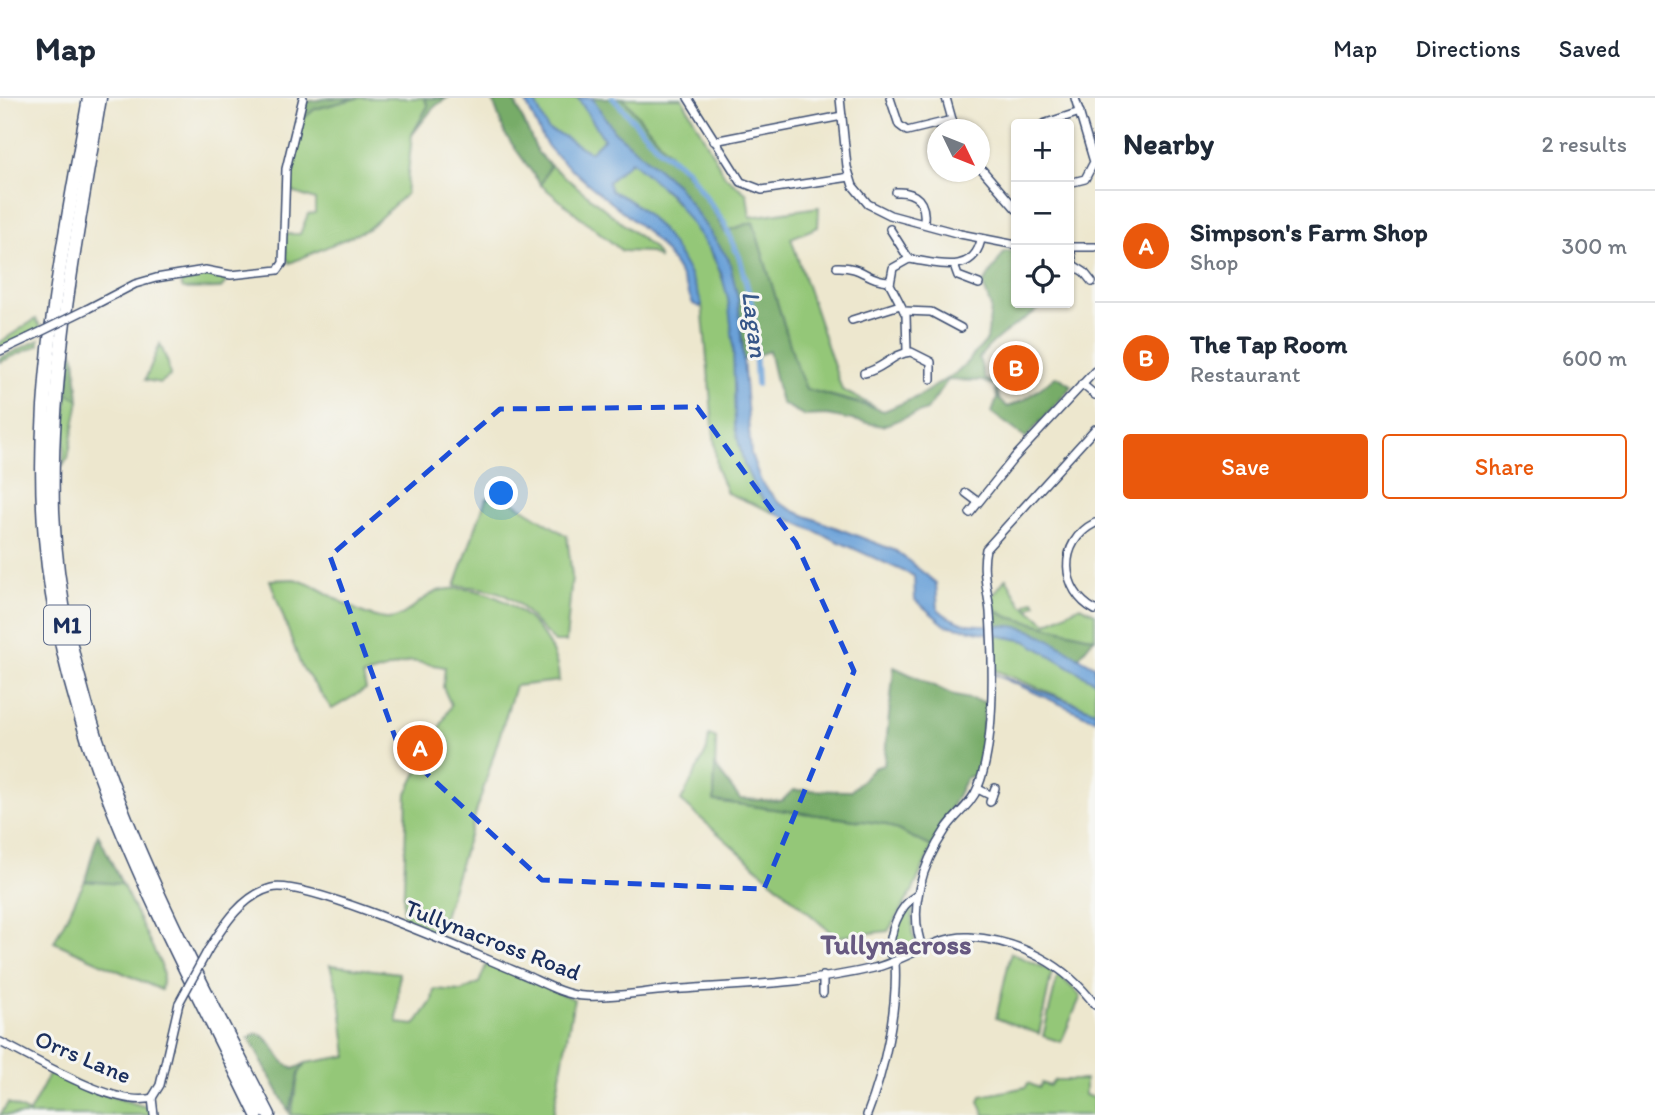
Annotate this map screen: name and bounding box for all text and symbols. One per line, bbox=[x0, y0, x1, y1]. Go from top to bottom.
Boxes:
text: Map bbox=[35, 29, 96, 68]
text: Map bbox=[1333, 34, 1377, 63]
text: Directions bbox=[1415, 34, 1521, 63]
text: Saved bbox=[1559, 34, 1620, 63]
north arrow bbox=[927, 119, 990, 182]
map controls bbox=[1011, 119, 1074, 308]
button: + bbox=[1011, 119, 1074, 182]
text: Nearby bbox=[1123, 125, 1214, 162]
text: 2 results bbox=[1541, 130, 1627, 158]
button: − bbox=[1011, 182, 1074, 245]
text: Simpson's Farm Shop bbox=[1190, 216, 1428, 248]
text: A bbox=[1139, 232, 1153, 260]
text: 300 m bbox=[1562, 232, 1627, 260]
button: locate bbox=[1011, 245, 1074, 308]
text: Shop bbox=[1190, 248, 1238, 276]
water label: Lagan bbox=[735, 289, 775, 359]
text: The Tap Room bbox=[1190, 328, 1347, 360]
pin: B bbox=[993, 342, 1039, 394]
text: B bbox=[1139, 344, 1153, 372]
text: 600 m bbox=[1562, 344, 1627, 372]
text: Restaurant bbox=[1190, 360, 1300, 388]
button: Save bbox=[1123, 434, 1368, 499]
button: Share bbox=[1382, 434, 1627, 499]
your location bbox=[484, 476, 518, 510]
road number: M1 bbox=[44, 606, 90, 645]
pin: A bbox=[397, 722, 443, 774]
street label: Tullynacross Road bbox=[401, 893, 585, 986]
district label: Tullynacross bbox=[820, 927, 971, 961]
street label: Orrs Lane bbox=[31, 1023, 136, 1090]

